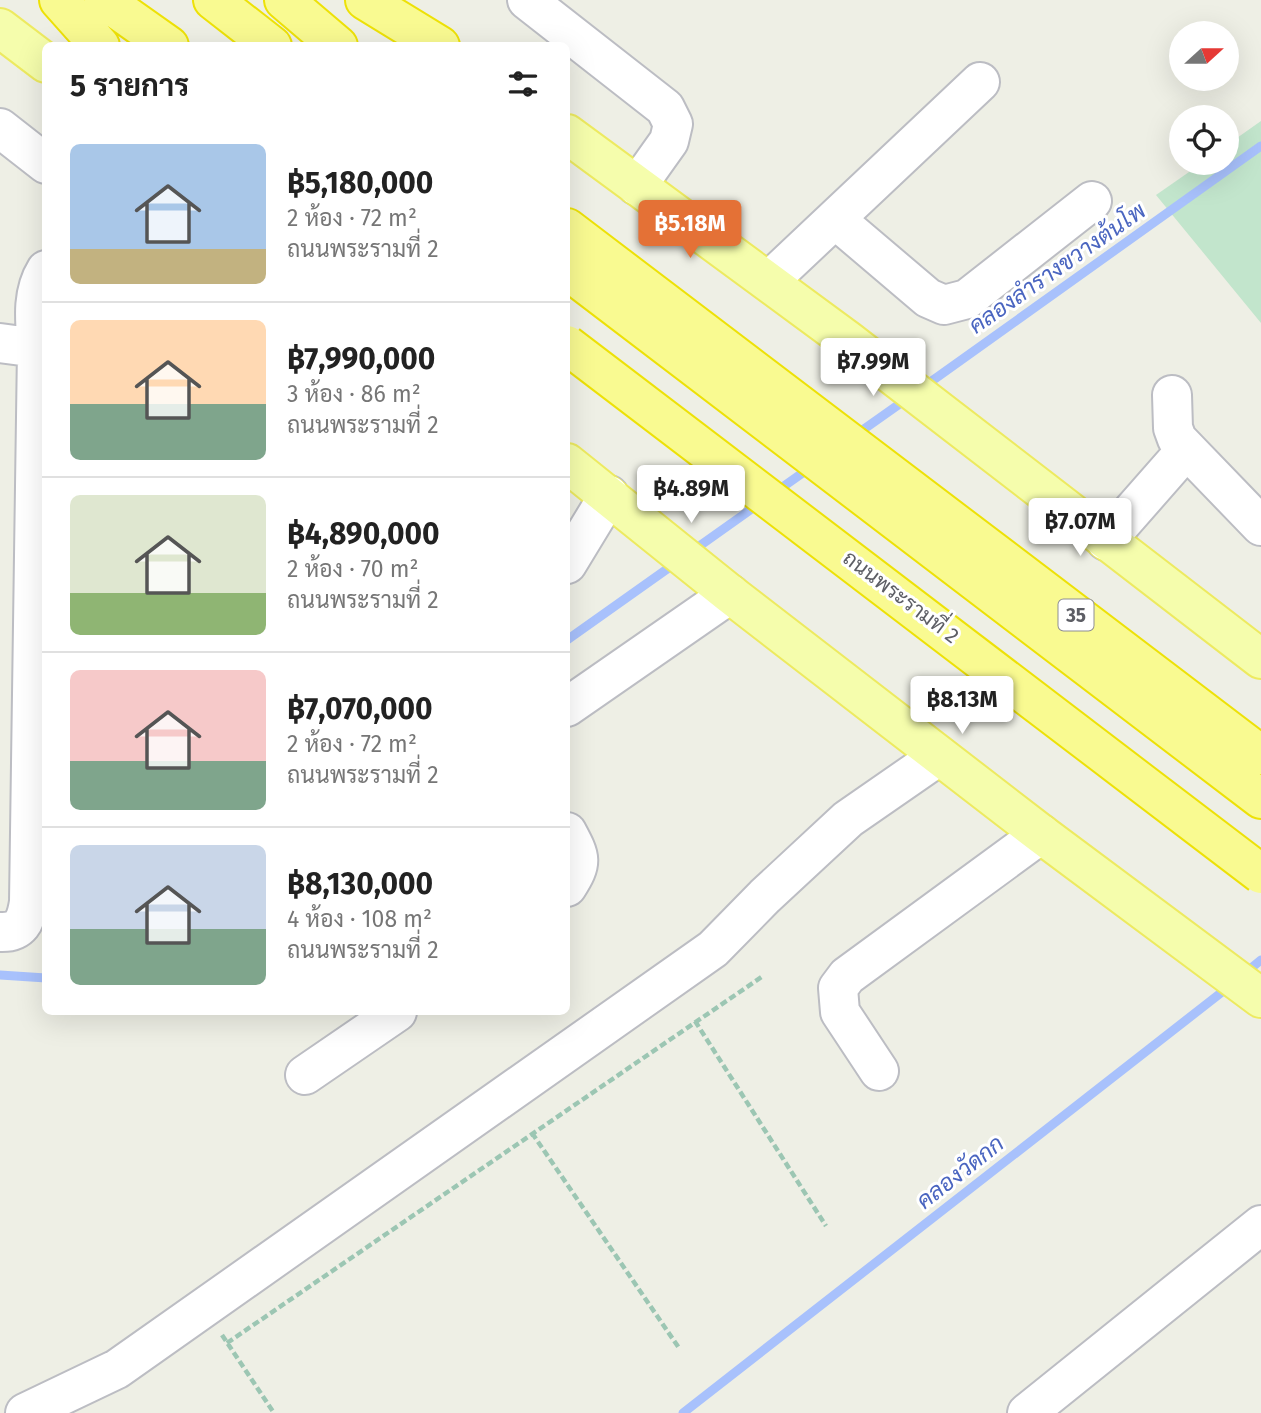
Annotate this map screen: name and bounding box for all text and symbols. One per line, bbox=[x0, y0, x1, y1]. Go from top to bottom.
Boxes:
north arrow bbox=[1169, 21, 1239, 91]
map controls bbox=[1169, 21, 1239, 175]
icon: filters bbox=[504, 65, 542, 103]
text: 5 รายการ bbox=[70, 68, 189, 104]
button: locate bbox=[1169, 105, 1239, 175]
text: ฿5,180,000 bbox=[287, 165, 433, 201]
icon: home bbox=[126, 172, 210, 256]
water label: คลองลำรางขวางต้นโพ bbox=[962, 195, 1151, 339]
pin: ฿5.18M bbox=[633, 201, 747, 260]
text: 2 ห้อง · 72 m² bbox=[287, 204, 417, 232]
text: ฿5.18M bbox=[654, 209, 726, 237]
text: ถนนพระรามที่ 2 bbox=[287, 235, 439, 263]
pin: ฿7.99M bbox=[816, 338, 930, 398]
text: ฿7,990,000 bbox=[287, 341, 435, 377]
text: ฿7.99M bbox=[837, 347, 909, 375]
icon: home bbox=[126, 348, 210, 432]
text: 3 ห้อง · 86 m² bbox=[287, 380, 421, 408]
text: ถนนพระรามที่ 2 bbox=[287, 411, 439, 439]
pin: ฿4.89M bbox=[634, 466, 748, 525]
text: ฿4.89M bbox=[653, 474, 729, 502]
pin: ฿7.07M bbox=[1023, 498, 1137, 558]
text: ฿7.07M bbox=[1045, 507, 1115, 535]
text: ฿4,890,000 bbox=[287, 516, 440, 552]
icon: home bbox=[126, 523, 210, 607]
street label: ถนนพระรามที่ 2 bbox=[838, 539, 968, 649]
text: 2 ห้อง · 70 m² bbox=[287, 555, 418, 583]
text: ถนนพระรามที่ 2 bbox=[287, 586, 439, 614]
road number: 35 bbox=[1058, 600, 1094, 630]
pin: ฿8.13M bbox=[905, 676, 1019, 736]
text: ฿8.13M bbox=[926, 685, 998, 713]
text: ฿7,070,000 bbox=[287, 691, 433, 727]
icon: home bbox=[126, 698, 210, 782]
text: 2 ห้อง · 72 m² bbox=[287, 730, 417, 758]
text: ถนนพระรามที่ 2 bbox=[287, 761, 439, 789]
text: ฿8,130,000 bbox=[287, 866, 433, 902]
icon: home bbox=[126, 873, 210, 957]
text: 4 ห้อง · 108 m² bbox=[287, 905, 432, 933]
text: ถนนพระรามที่ 2 bbox=[287, 936, 439, 964]
water label: คลองวัดกก bbox=[911, 1129, 1009, 1215]

